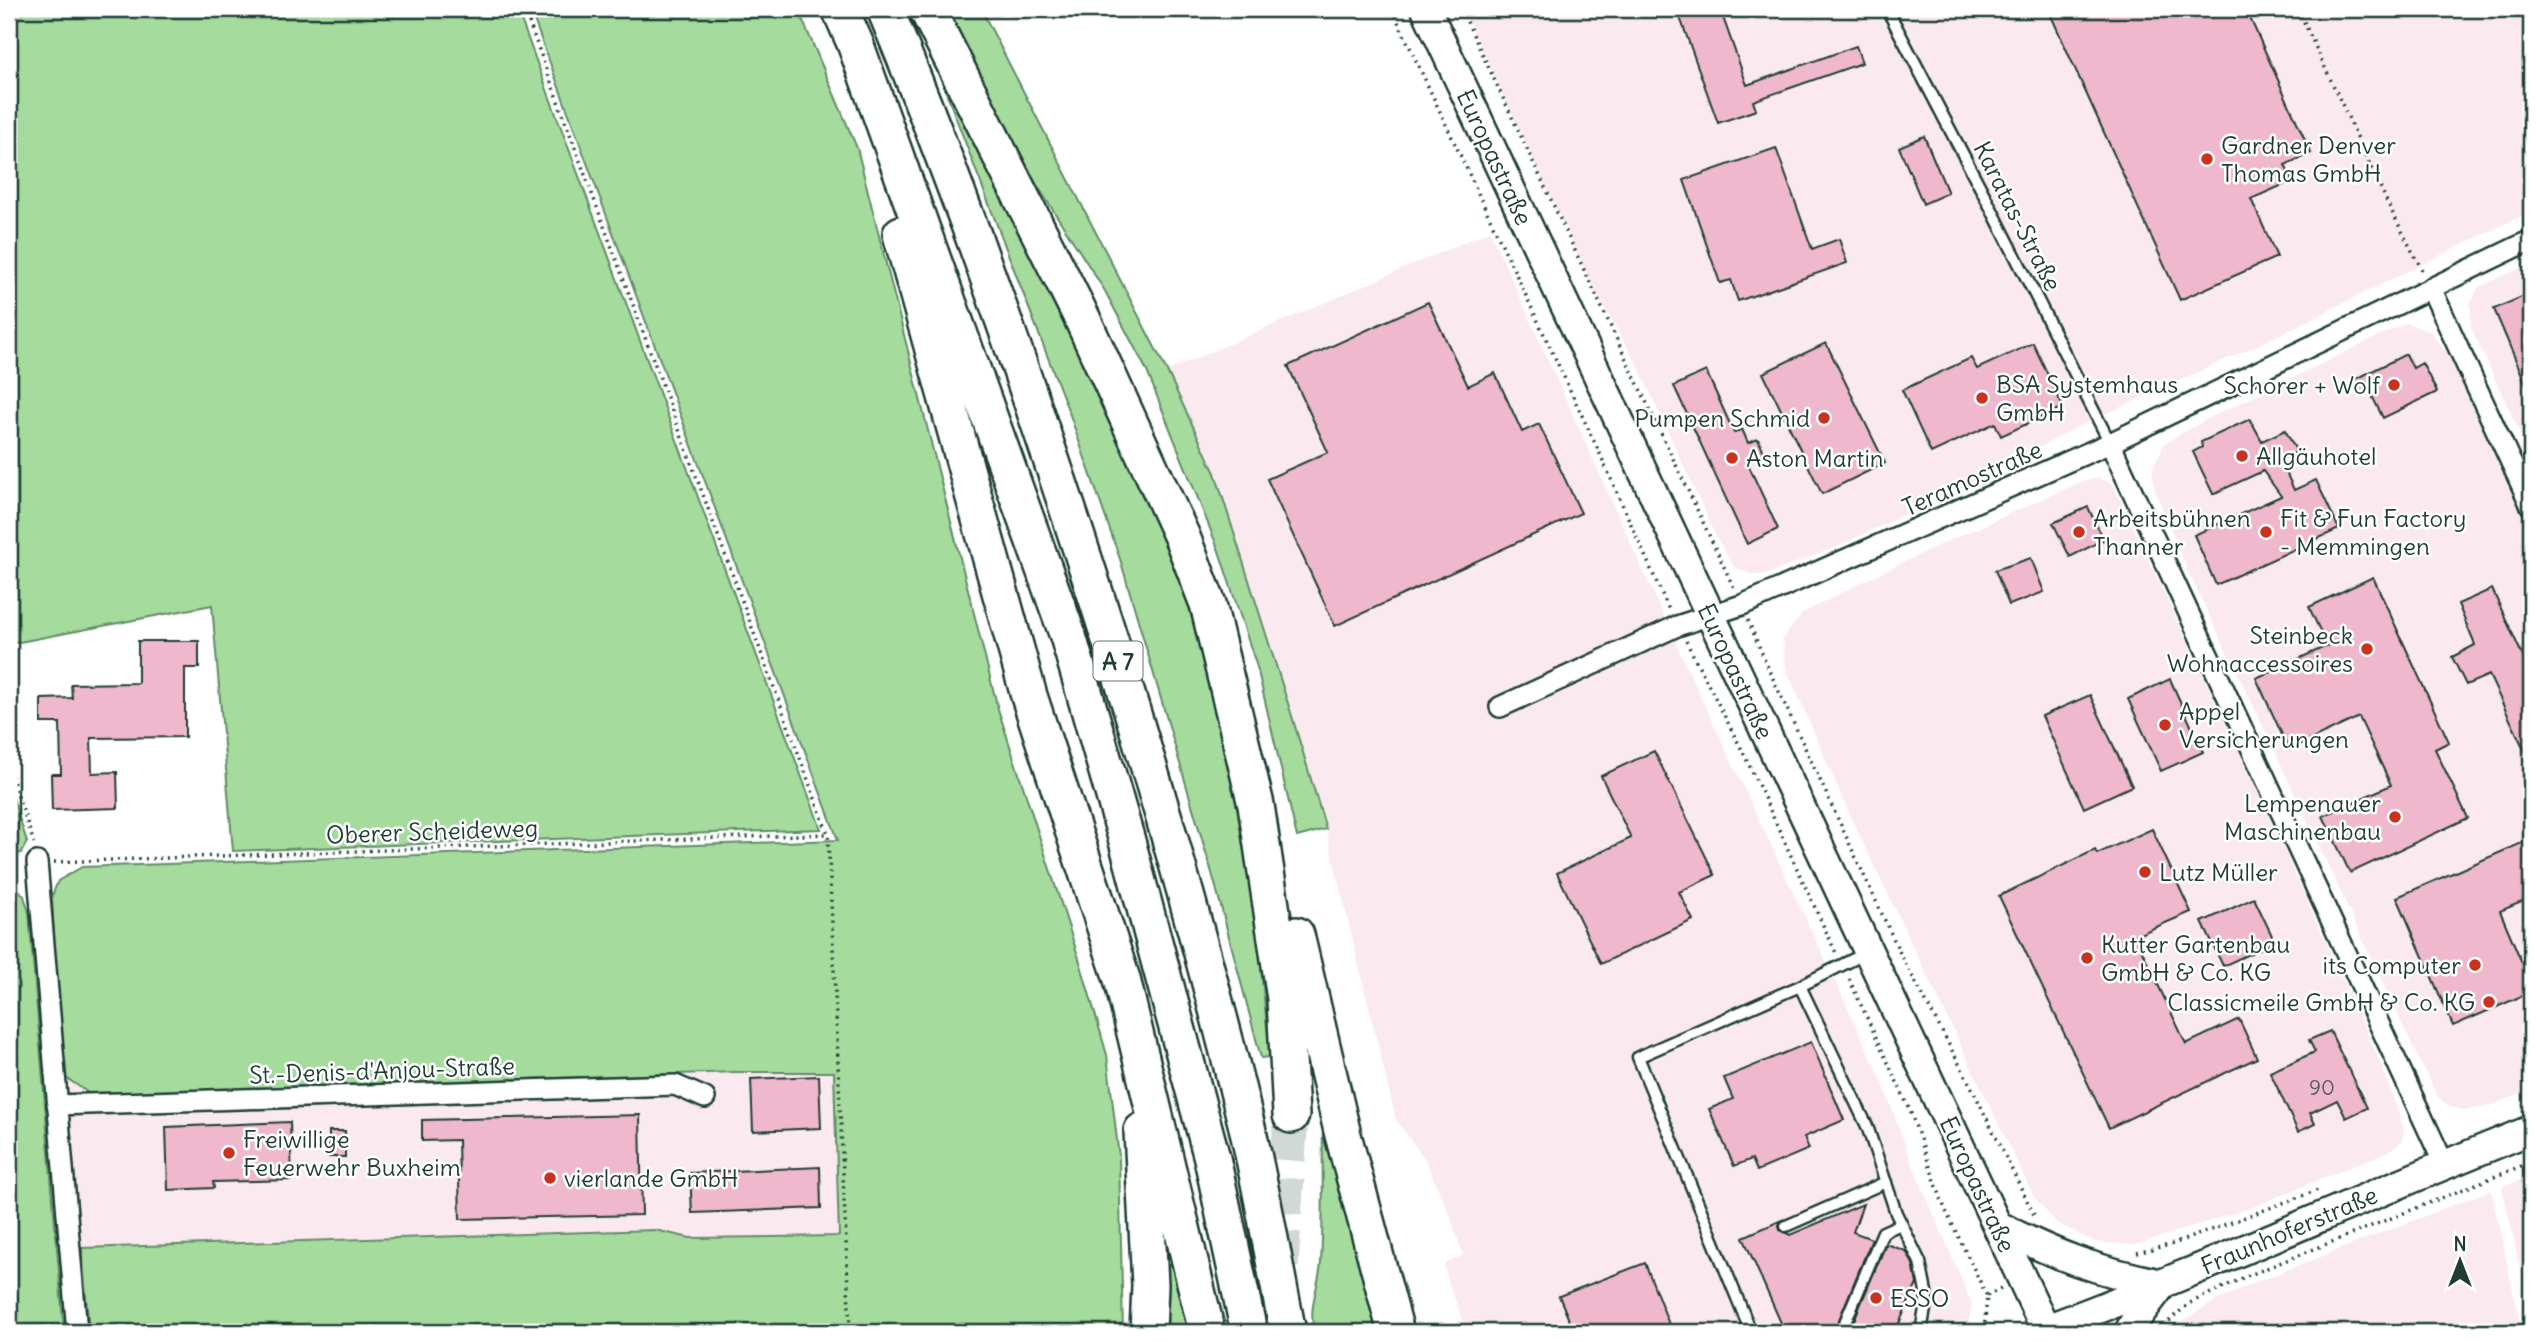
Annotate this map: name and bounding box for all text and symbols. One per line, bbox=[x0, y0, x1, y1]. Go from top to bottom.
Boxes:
street label: Europastraße bbox=[1450, 84, 1540, 230]
place label: Gardner Denver Thomas GmbH bbox=[2221, 130, 2396, 188]
street label: Karatas-Straße bbox=[1967, 136, 2069, 296]
marker: Gardner Denver Thomas GmbH bbox=[2199, 151, 2215, 167]
place label: BSA Systemhaus GmbH bbox=[1996, 369, 2178, 427]
place label: Schorer + Wolf bbox=[2223, 370, 2381, 400]
marker: Schorer + Wolf bbox=[2386, 377, 2402, 393]
marker: BSA Systemhaus GmbH bbox=[1974, 390, 1990, 406]
place label: Pumpen Schmid bbox=[1634, 403, 1810, 433]
marker: Pumpen Schmid bbox=[1816, 410, 1832, 426]
street label: Teramostraße bbox=[1897, 434, 2047, 522]
place label: Allgäuhotel bbox=[2256, 441, 2376, 471]
place label: Aston Martin bbox=[1746, 443, 1884, 473]
marker: Allgäuhotel bbox=[2234, 448, 2250, 464]
marker: Aston Martin bbox=[1724, 450, 1740, 466]
place label: Arbeitsbühnen Thanner bbox=[2093, 503, 2251, 561]
place label: Fit & Fun Factory - Memmingen bbox=[2280, 503, 2466, 561]
marker: Arbeitsbühnen Thanner bbox=[2071, 524, 2087, 540]
marker: Fit & Fun Factory - Memmingen bbox=[2258, 524, 2274, 540]
street label: Europastraße bbox=[1691, 598, 1781, 744]
place label: Steinbeck Wohnaccessoires bbox=[2167, 620, 2353, 678]
marker: Steinbeck Wohnaccessoires bbox=[2359, 641, 2375, 657]
road number: A 7 bbox=[1094, 642, 1142, 680]
place label: Appel Versicherungen bbox=[2179, 696, 2349, 754]
marker: Appel Versicherungen bbox=[2157, 717, 2173, 733]
place label: Lempenauer Maschinenbau bbox=[2224, 788, 2381, 846]
marker: Lempenauer Maschinenbau bbox=[2387, 809, 2403, 825]
street label: Oberer Scheideweg bbox=[325, 812, 539, 850]
place label: Lutz Müller bbox=[2159, 857, 2278, 887]
marker: Lutz Müller bbox=[2137, 864, 2153, 880]
place label: Kutter Gartenbau GmbH & Co. KG bbox=[2101, 929, 2290, 987]
marker: Kutter Gartenbau GmbH & Co. KG bbox=[2079, 950, 2095, 966]
place label: its Computer bbox=[2323, 950, 2461, 980]
marker: its Computer bbox=[2467, 957, 2483, 973]
place label: Classicmeile GmbH & Co. KG bbox=[2167, 987, 2475, 1017]
marker: Classicmeile GmbH & Co. KG bbox=[2481, 994, 2497, 1010]
street label: St.-Denis-d'Anjou-Straße bbox=[249, 1050, 515, 1090]
house number: 90 bbox=[2309, 1074, 2335, 1101]
street label: Europastraße bbox=[1933, 1111, 2023, 1257]
place label: Freiwillige Feuerwehr Buxheim bbox=[243, 1124, 461, 1182]
marker: Freiwillige Feuerwehr Buxheim bbox=[221, 1145, 237, 1161]
place label: vierlande GmbH bbox=[564, 1163, 738, 1193]
marker: vierlande GmbH bbox=[542, 1170, 558, 1186]
street label: Fraunhoferstraße bbox=[2196, 1179, 2382, 1281]
north arrow bbox=[2424, 1226, 2494, 1296]
text: N bbox=[2453, 1232, 2467, 1256]
place label: ESSO bbox=[1890, 1283, 1949, 1313]
marker: ESSO bbox=[1868, 1290, 1884, 1306]

